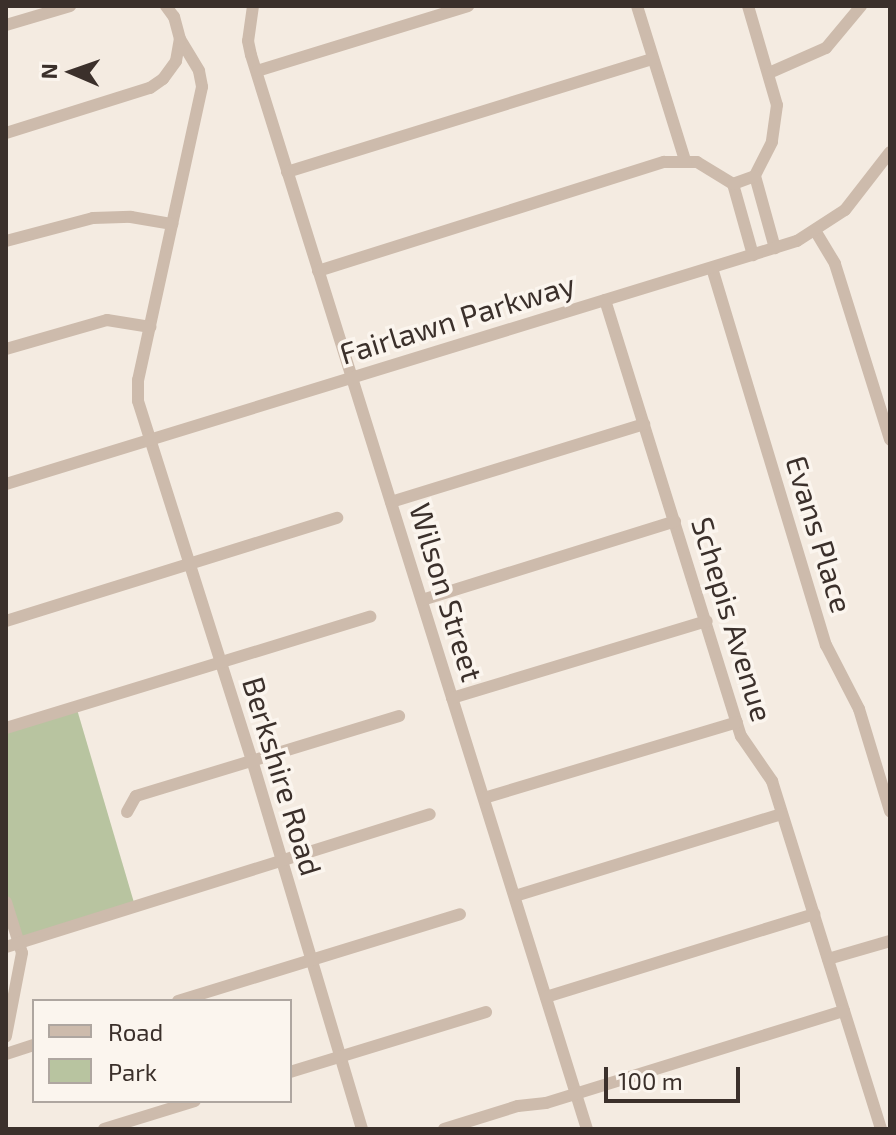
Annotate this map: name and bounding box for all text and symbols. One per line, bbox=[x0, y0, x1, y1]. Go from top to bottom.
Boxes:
north arrow bbox=[32, 32, 112, 112]
text: N bbox=[35, 63, 61, 80]
street label: Fairlawn Parkway bbox=[335, 265, 579, 371]
street label: Evans Place bbox=[779, 451, 861, 617]
street label: Wilson Street bbox=[403, 498, 491, 686]
street label: Schepis Avenue bbox=[685, 512, 781, 726]
street label: Berkshire Road bbox=[236, 672, 330, 880]
legend bbox=[32, 999, 292, 1103]
text: Road bbox=[108, 1017, 163, 1046]
scale bar bbox=[608, 1051, 744, 1101]
text: Park bbox=[108, 1057, 157, 1086]
text: 100 m bbox=[618, 1066, 683, 1095]

